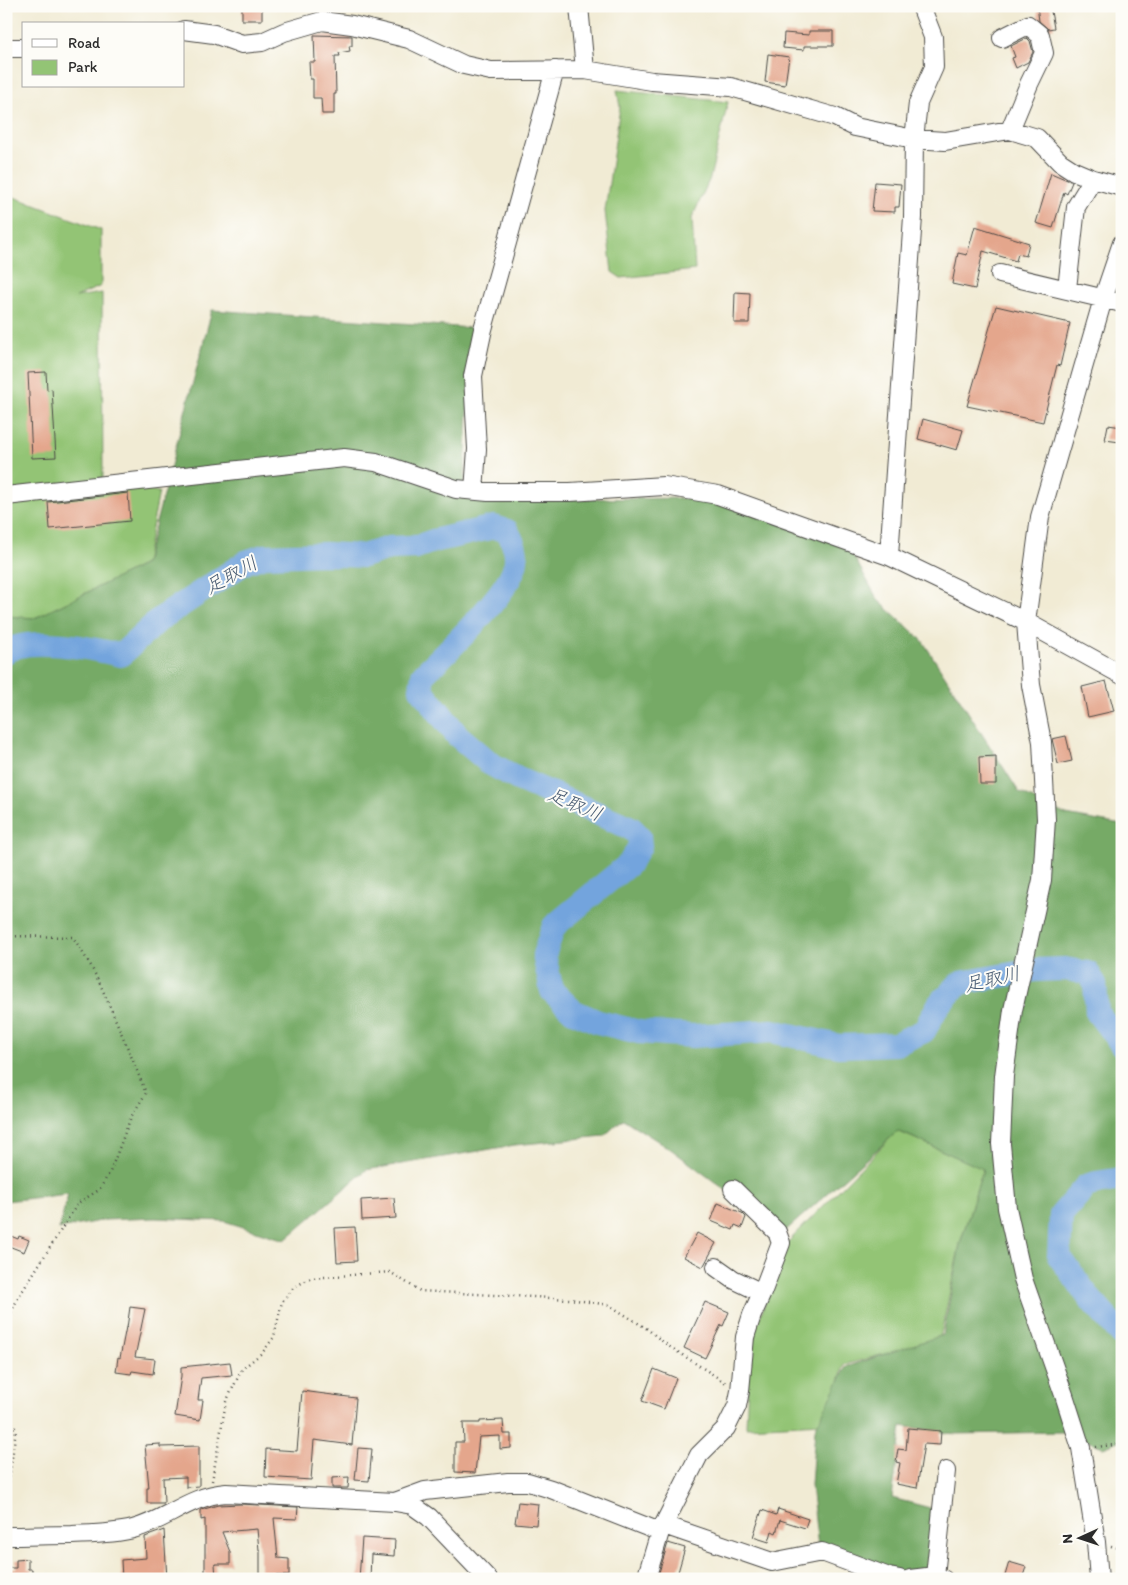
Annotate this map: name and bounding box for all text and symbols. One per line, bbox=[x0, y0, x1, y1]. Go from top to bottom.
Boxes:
legend bbox=[22, 22, 185, 88]
text: Road bbox=[68, 34, 101, 52]
text: Park bbox=[68, 58, 98, 76]
water label: 足取川 bbox=[200, 551, 262, 599]
water label: 足取川 bbox=[544, 782, 606, 826]
water label: 足取川 bbox=[962, 961, 1022, 997]
north arrow bbox=[1056, 1512, 1106, 1562]
text: N bbox=[1059, 1533, 1076, 1544]

